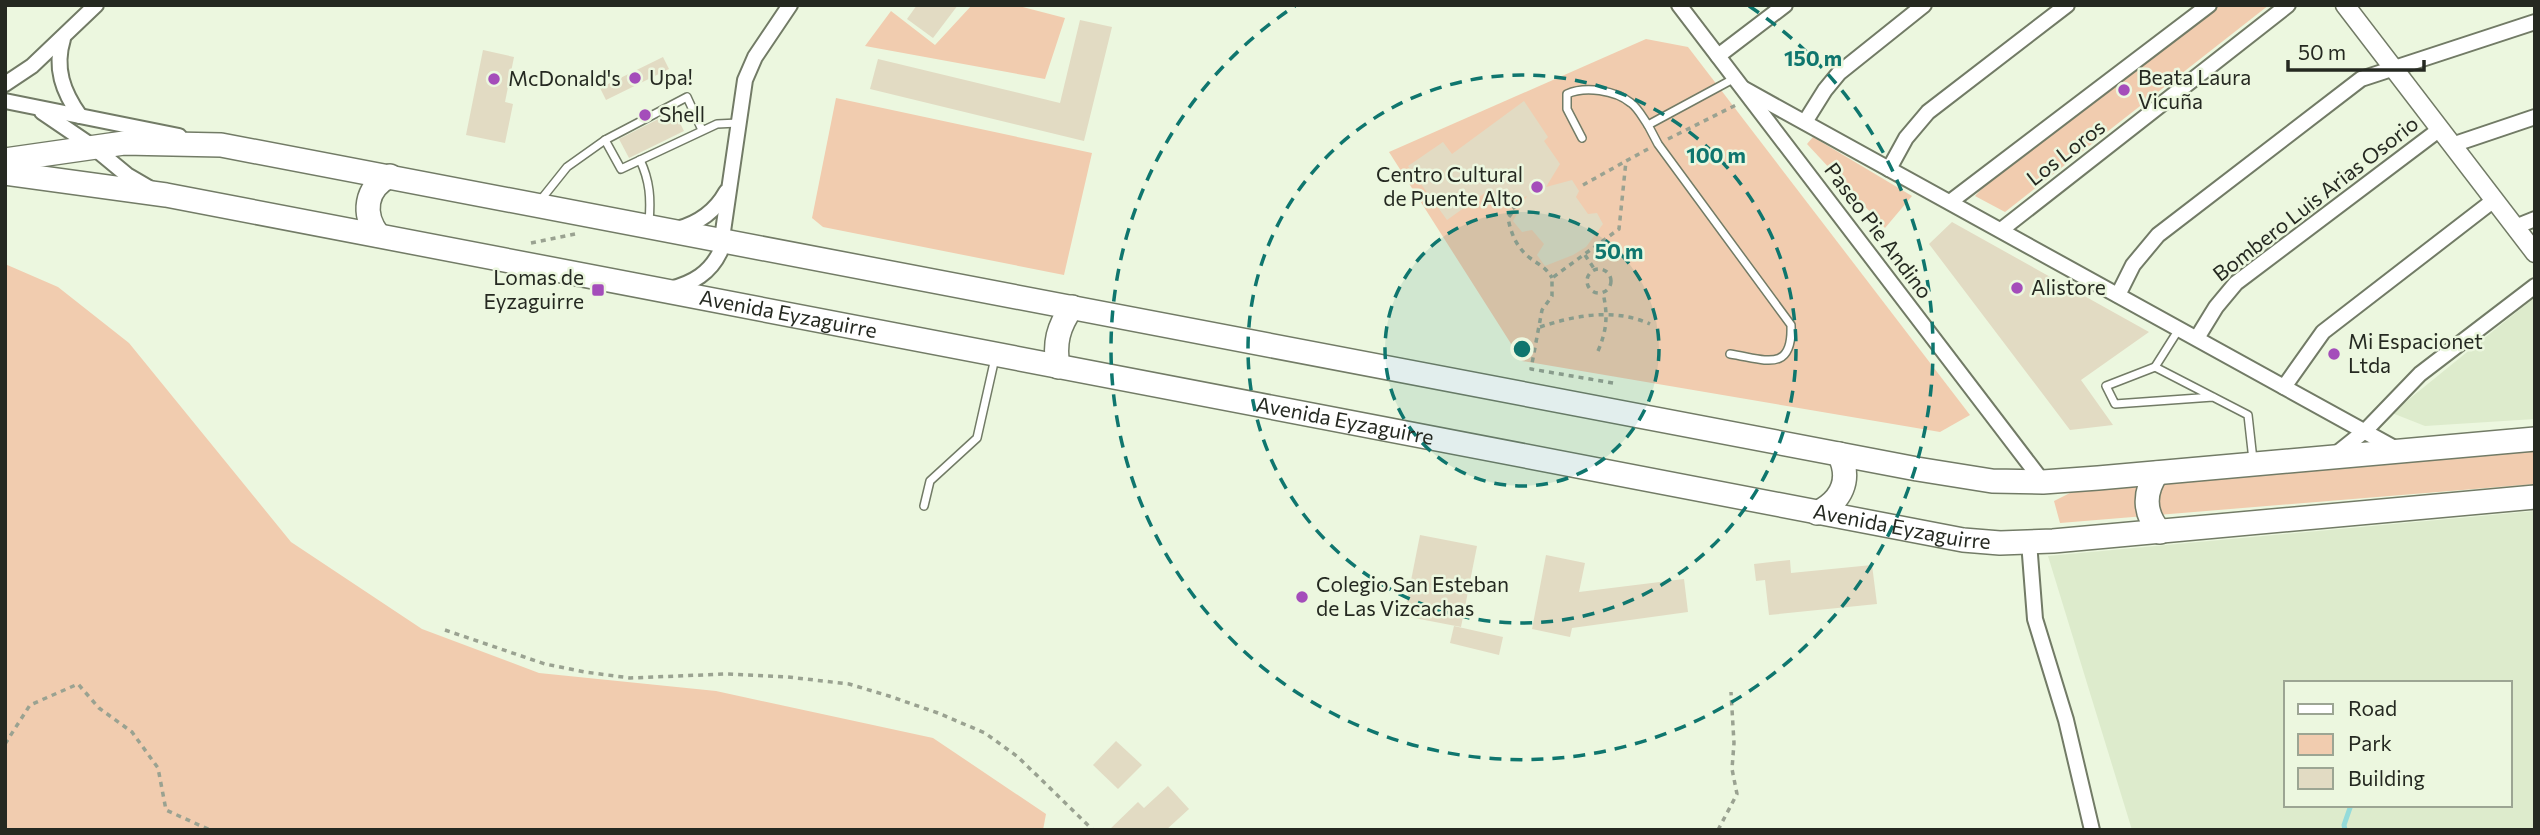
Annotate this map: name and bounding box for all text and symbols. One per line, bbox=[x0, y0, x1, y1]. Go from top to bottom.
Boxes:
scale bar bbox=[2288, 28, 2424, 72]
text: 50 m bbox=[2298, 39, 2346, 64]
text: 150 m bbox=[1784, 45, 1842, 70]
place label: Upa! bbox=[649, 64, 693, 89]
place label: Beata Laura Vicuña bbox=[2138, 64, 2251, 113]
place label: McDonald's bbox=[508, 65, 621, 90]
marker: Upa! bbox=[627, 70, 643, 86]
marker: McDonald's bbox=[486, 71, 502, 87]
marker: Beata Laura Vicuña bbox=[2116, 82, 2132, 98]
place label: Shell bbox=[659, 101, 705, 126]
marker: Shell bbox=[637, 107, 653, 123]
street label: Bombero Luis Arias Osorio bbox=[2207, 110, 2423, 286]
street label: Los Loros bbox=[2021, 114, 2109, 190]
text: 100 m bbox=[1686, 142, 1746, 167]
street label: Paseo Pie Andino bbox=[1820, 157, 1938, 303]
place label: Centro Cultural de Puente Alto bbox=[1376, 161, 1523, 210]
marker: Centro Cultural de Puente Alto bbox=[1529, 179, 1545, 195]
text: 50 m bbox=[1595, 238, 1643, 263]
place label: Lomas de Eyzaguirre bbox=[484, 264, 584, 313]
place label: Alistore bbox=[2031, 274, 2106, 299]
marker: Alistore bbox=[2009, 280, 2025, 296]
marker: Lomas de Eyzaguirre bbox=[590, 282, 606, 298]
street label: Avenida Eyzaguirre bbox=[698, 284, 879, 342]
place label: Mi Espacionet Ltda bbox=[2348, 328, 2483, 377]
centre of rings bbox=[1510, 337, 1534, 361]
marker: Mi Espacionet Ltda bbox=[2326, 346, 2342, 362]
street label: Avenida Eyzaguirre bbox=[1254, 391, 1436, 449]
street label: Avenida Eyzaguirre bbox=[1811, 498, 1992, 553]
place label: Colegio San Esteban de Las Vizcachas bbox=[1316, 571, 1509, 620]
marker: Colegio San Esteban de Las Vizcachas bbox=[1294, 589, 1310, 605]
legend bbox=[2284, 681, 2512, 807]
text: Road bbox=[2348, 695, 2397, 720]
text: Park bbox=[2348, 730, 2392, 755]
text: Building bbox=[2348, 765, 2425, 790]

